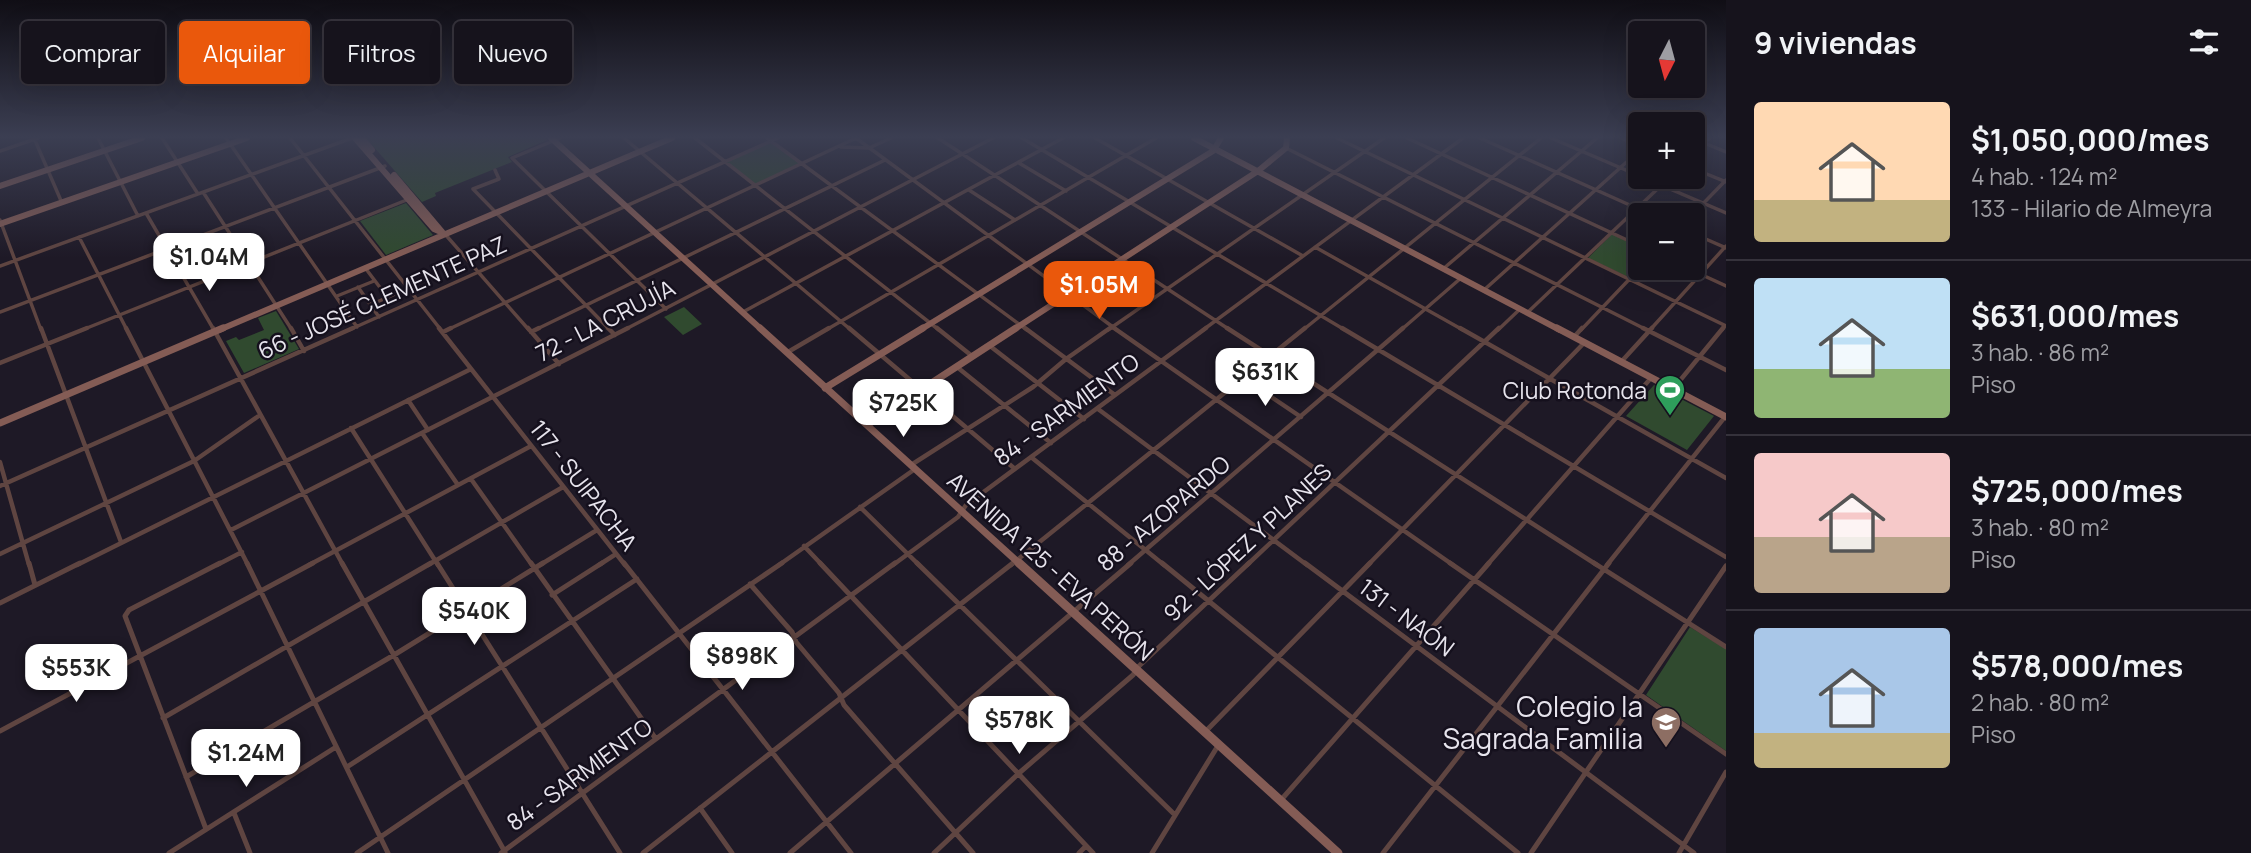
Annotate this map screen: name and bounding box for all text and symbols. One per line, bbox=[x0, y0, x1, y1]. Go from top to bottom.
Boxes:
chip: Comprar bbox=[21, 21, 165, 84]
chip: Alquilar bbox=[179, 21, 310, 84]
chip: Filtros bbox=[324, 21, 440, 84]
chip: Nuevo bbox=[454, 21, 572, 84]
north arrow bbox=[1628, 21, 1704, 98]
map controls bbox=[1628, 21, 1705, 280]
text: 9 viviendas bbox=[1754, 22, 1917, 63]
icon: filters bbox=[2185, 23, 2223, 61]
button: + bbox=[1628, 112, 1705, 189]
text: $1,050,000/mes bbox=[1971, 119, 2209, 160]
icon: home bbox=[1810, 130, 1894, 214]
text: 4 hab. · 124 m² bbox=[1971, 160, 2117, 192]
text: 133 - Hilario de Almeyra bbox=[1971, 192, 2212, 224]
button: − bbox=[1628, 203, 1705, 280]
street label: 66 - JOSÉ CLEMENTE PAZ bbox=[253, 228, 511, 366]
pin: $1.04M bbox=[152, 233, 266, 293]
text: $1.04M bbox=[169, 240, 249, 272]
pin: $1.05M bbox=[1042, 262, 1156, 321]
text: $1.05M bbox=[1060, 268, 1138, 300]
street label: 72 - LA CRUJÍA bbox=[530, 271, 680, 369]
text: $631,000/mes bbox=[1971, 295, 2179, 336]
icon: home bbox=[1810, 306, 1894, 390]
text: 3 hab. · 86 m² bbox=[1971, 336, 2109, 368]
street label: 84 - SARMIENTO bbox=[987, 345, 1145, 473]
pin: $631K bbox=[1216, 348, 1314, 408]
text: $631K bbox=[1231, 355, 1299, 387]
text: Piso bbox=[1971, 368, 2016, 400]
sports icon: Club Rotonda bbox=[1653, 373, 1687, 417]
place label: Club Rotonda bbox=[1503, 374, 1647, 406]
pin: $725K bbox=[854, 380, 952, 439]
text: $725K bbox=[869, 386, 937, 418]
street label: 117 - SUIPACHA bbox=[523, 413, 645, 557]
street label: 88 - AZOPARDO bbox=[1090, 448, 1236, 578]
street label: 92 - LÓPEZ Y PLANES bbox=[1156, 456, 1338, 628]
street label: AVENIDA 125 - EVA PERÓN bbox=[941, 464, 1161, 668]
text: $725,000/mes bbox=[1971, 470, 2183, 511]
icon: home bbox=[1810, 481, 1894, 565]
text: 3 hab. · 80 m² bbox=[1971, 511, 2109, 543]
text: Piso bbox=[1971, 543, 2016, 575]
street label: 131 - NAÓN bbox=[1353, 571, 1461, 663]
pin: $540K bbox=[425, 588, 523, 647]
text: $540K bbox=[438, 594, 510, 626]
pin: $898K bbox=[693, 632, 791, 692]
text: $898K bbox=[706, 639, 778, 671]
pin: $553K bbox=[27, 644, 125, 704]
text: $578,000/mes bbox=[1971, 645, 2183, 686]
text: $553K bbox=[41, 651, 111, 683]
icon: home bbox=[1810, 656, 1894, 740]
text: 2 hab. · 80 m² bbox=[1971, 686, 2109, 718]
place label: Colegio la Sagrada Familia bbox=[1443, 687, 1643, 757]
pin: $578K bbox=[970, 696, 1068, 756]
text: $578K bbox=[984, 703, 1054, 735]
school or university icon: Colegio la Sagrada Familia bbox=[1649, 705, 1683, 749]
street label: 84 - SARMIENTO bbox=[500, 710, 658, 838]
text: Piso bbox=[1971, 718, 2016, 750]
pin: $1.24M bbox=[189, 730, 303, 789]
text: $1.24M bbox=[207, 736, 285, 768]

